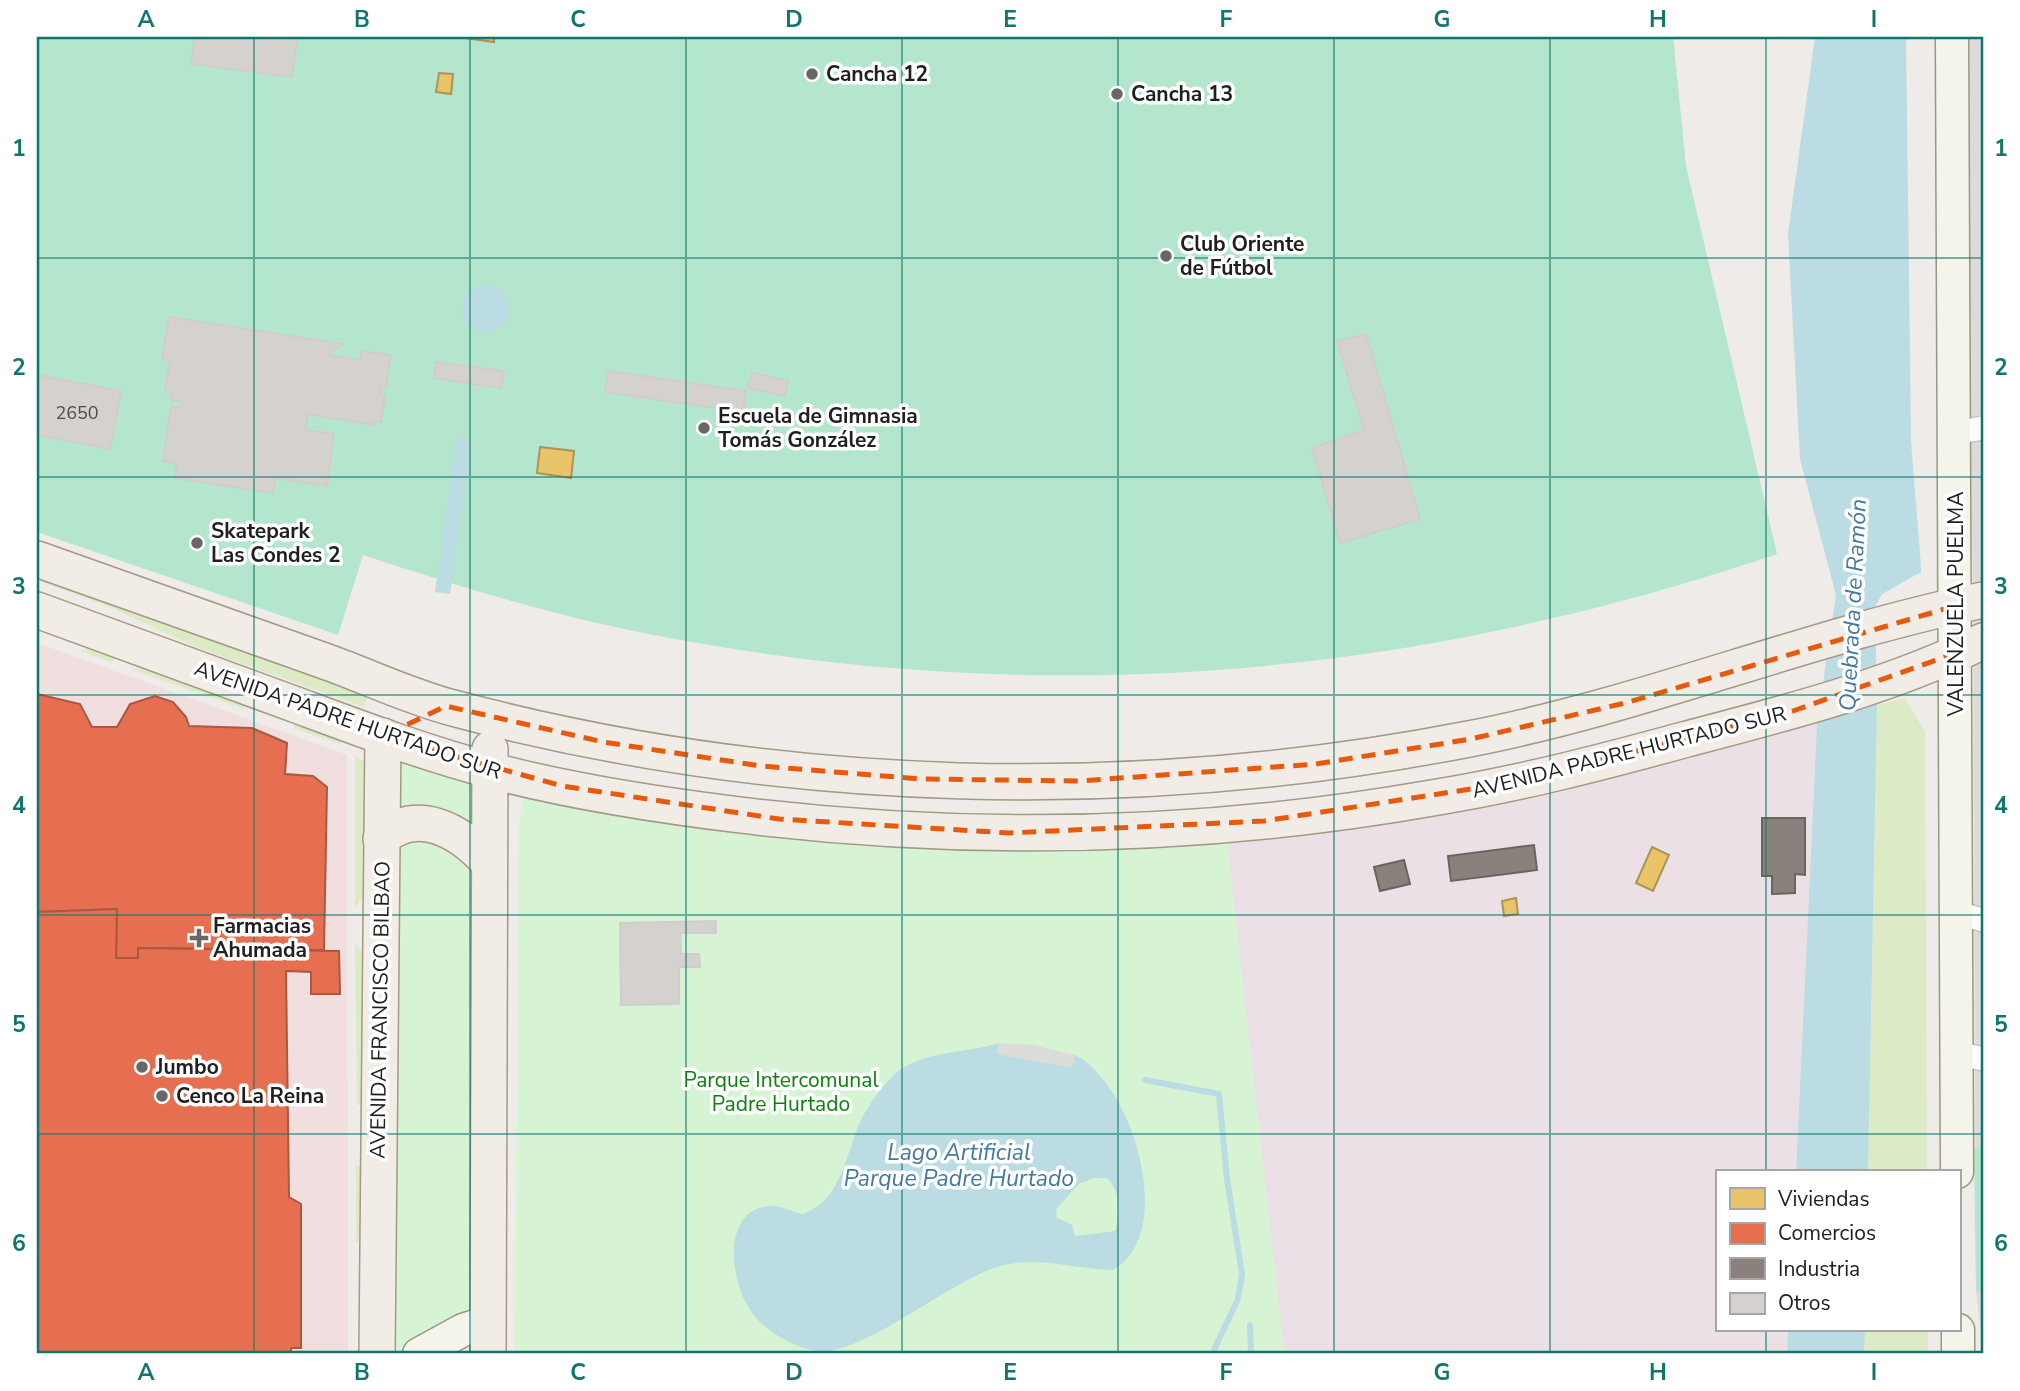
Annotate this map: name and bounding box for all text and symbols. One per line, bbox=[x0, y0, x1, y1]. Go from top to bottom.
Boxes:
text: A bbox=[137, 4, 155, 35]
text: B bbox=[354, 4, 370, 35]
text: C bbox=[570, 4, 586, 35]
text: D bbox=[785, 4, 803, 35]
text: E bbox=[1003, 4, 1017, 35]
text: F bbox=[1220, 4, 1233, 35]
text: G bbox=[1434, 4, 1450, 35]
text: H bbox=[1649, 4, 1667, 35]
text: I bbox=[1871, 4, 1877, 35]
place label: Cancha 12 bbox=[826, 60, 928, 88]
marker: Cancha 12 bbox=[804, 66, 820, 82]
place label: Cancha 13 bbox=[1131, 80, 1233, 108]
marker: Cancha 13 bbox=[1109, 86, 1125, 102]
text: 1 bbox=[12, 133, 26, 164]
text: 1 bbox=[1994, 133, 2008, 164]
place label: Club Oriente de Fútbol bbox=[1180, 230, 1304, 282]
marker: Club Oriente de Fútbol bbox=[1158, 248, 1174, 264]
text: 2 bbox=[12, 352, 26, 383]
text: 2 bbox=[1994, 352, 2008, 383]
house number: 2650 bbox=[55, 401, 99, 425]
place label: Escuela de Gimnasia Tomás González bbox=[718, 402, 918, 454]
marker: Escuela de Gimnasia Tomás González bbox=[696, 420, 712, 436]
street label: VALENZUELA PUELMA bbox=[1942, 492, 1970, 717]
water label: Quebrada de Ramón bbox=[1832, 498, 1874, 712]
place label: Skatepark Las Condes 2 bbox=[211, 517, 341, 569]
marker: Skatepark Las Condes 2 bbox=[189, 535, 205, 551]
text: 3 bbox=[12, 571, 26, 602]
text: 3 bbox=[1994, 571, 2008, 602]
street label: AVENIDA PADRE HURTADO SUR bbox=[191, 654, 505, 786]
street label: AVENIDA PADRE HURTADO SUR bbox=[1469, 699, 1789, 805]
text: 4 bbox=[12, 790, 26, 821]
text: 4 bbox=[1994, 790, 2008, 821]
street label: AVENIDA FRANCISCO BILBAO bbox=[363, 861, 397, 1159]
place label: Farmacias Ahumada bbox=[213, 912, 311, 964]
marker: Farmacias Ahumada bbox=[191, 930, 207, 946]
text: 5 bbox=[12, 1009, 26, 1040]
text: 5 bbox=[1994, 1009, 2008, 1040]
place label: Jumbo bbox=[155, 1053, 219, 1081]
marker: Jumbo bbox=[134, 1059, 150, 1075]
park label: Parque Intercomunal Padre Hurtado bbox=[683, 1066, 879, 1118]
place label: Cenco La Reina bbox=[176, 1082, 324, 1110]
marker: Cenco La Reina bbox=[154, 1088, 170, 1104]
water label: Lago Artificial Parque Padre Hurtado bbox=[844, 1137, 1074, 1194]
legend bbox=[1716, 1170, 1960, 1332]
text: Viviendas bbox=[1777, 1185, 1870, 1213]
text: Comercios bbox=[1778, 1219, 1876, 1247]
text: 6 bbox=[12, 1228, 26, 1259]
text: 6 bbox=[1994, 1228, 2008, 1259]
text: Industria bbox=[1778, 1255, 1860, 1283]
text: Otros bbox=[1778, 1289, 1831, 1317]
text: A bbox=[137, 1357, 155, 1388]
text: B bbox=[354, 1357, 370, 1388]
text: C bbox=[570, 1357, 586, 1388]
text: D bbox=[785, 1357, 803, 1388]
text: E bbox=[1003, 1357, 1017, 1388]
text: F bbox=[1220, 1357, 1233, 1388]
text: G bbox=[1434, 1357, 1450, 1388]
text: H bbox=[1649, 1357, 1667, 1388]
text: I bbox=[1871, 1357, 1877, 1388]

